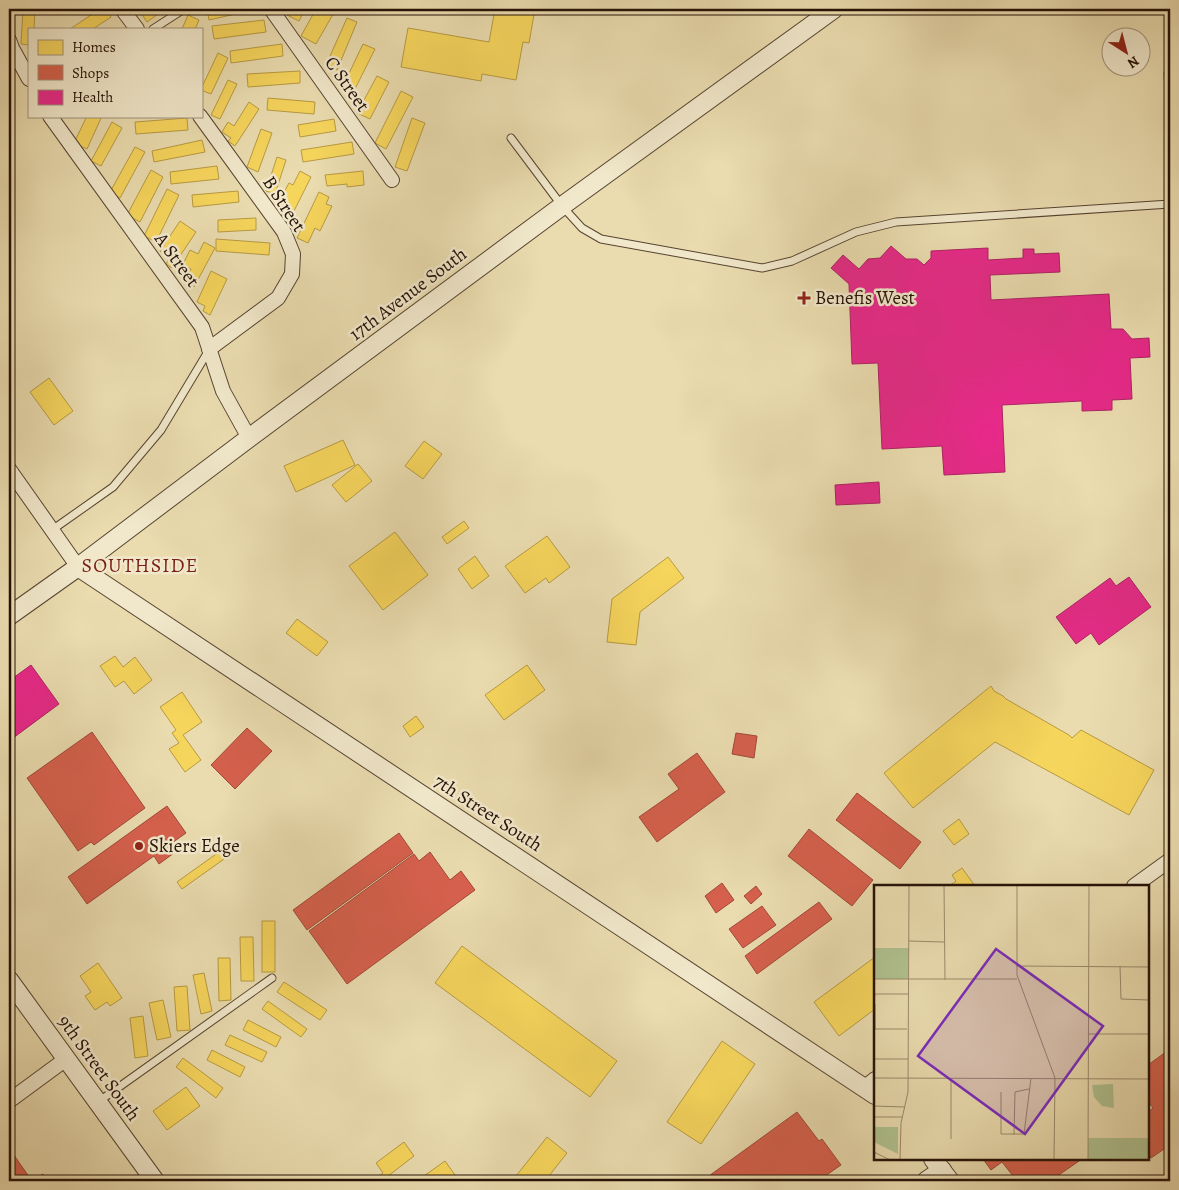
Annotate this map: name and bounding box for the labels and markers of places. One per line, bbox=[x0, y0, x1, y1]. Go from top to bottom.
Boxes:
place label: Benefis West bbox=[815, 285, 915, 311]
marker: Benefis West bbox=[797, 291, 811, 305]
place label: Skiers Edge bbox=[149, 833, 240, 859]
marker: Skiers Edge bbox=[133, 840, 145, 852]

